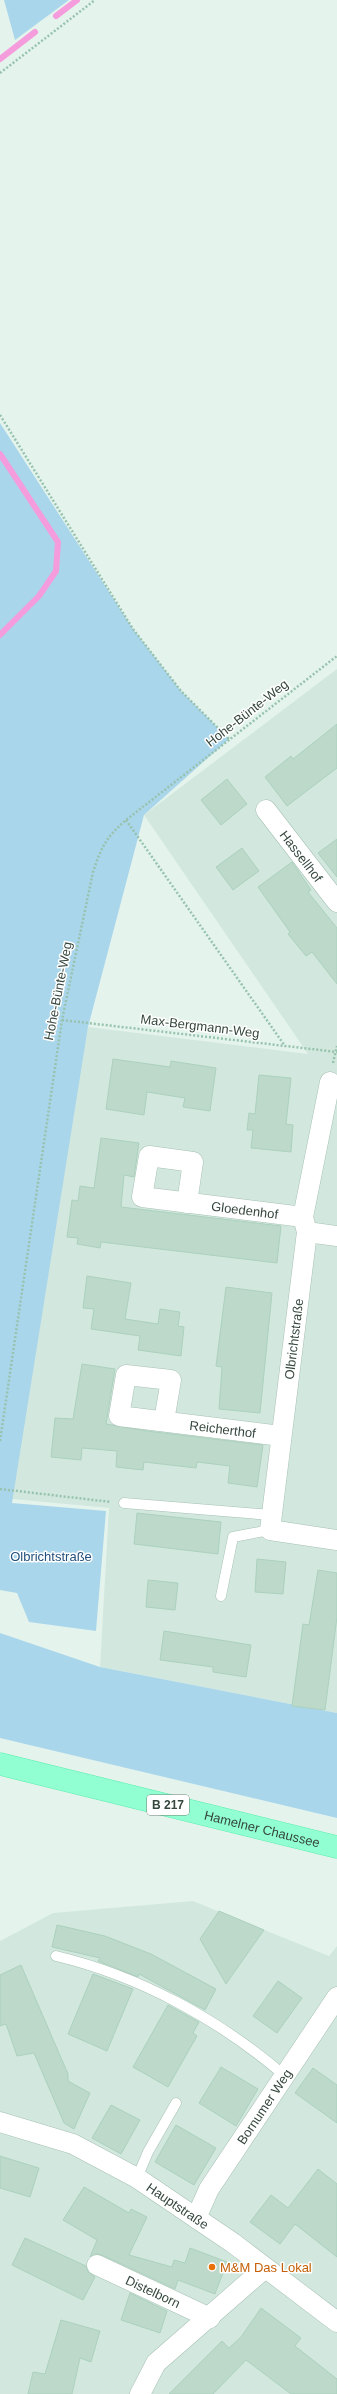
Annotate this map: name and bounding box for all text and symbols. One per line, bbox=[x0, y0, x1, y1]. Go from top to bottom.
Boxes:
street label: Hohe-Bünte-Weg bbox=[203, 676, 291, 750]
street label: Hassellhof bbox=[277, 827, 326, 885]
street label: Hohe-Bünte-Weg bbox=[41, 940, 75, 1042]
street label: Max-Bergmann-Weg bbox=[140, 1011, 260, 1041]
street label: Gloedenhof bbox=[210, 1198, 279, 1221]
street label: Olbrichtstraße bbox=[282, 1298, 306, 1380]
street label: Reicherthof bbox=[189, 1417, 257, 1440]
park label: Olbrichtstraße bbox=[10, 1549, 92, 1564]
road number: B 217 bbox=[147, 1795, 189, 1815]
street label: Hamelner Chaussee bbox=[203, 1807, 322, 1850]
street label: Bornumer Weg bbox=[234, 2066, 294, 2147]
street label: Hauptstraße bbox=[144, 2179, 212, 2232]
place label: M&M Das Lokal bbox=[220, 2260, 312, 2275]
marker: M&M Das Lokal bbox=[207, 2262, 217, 2272]
street label: Distelborn bbox=[123, 2272, 183, 2311]

